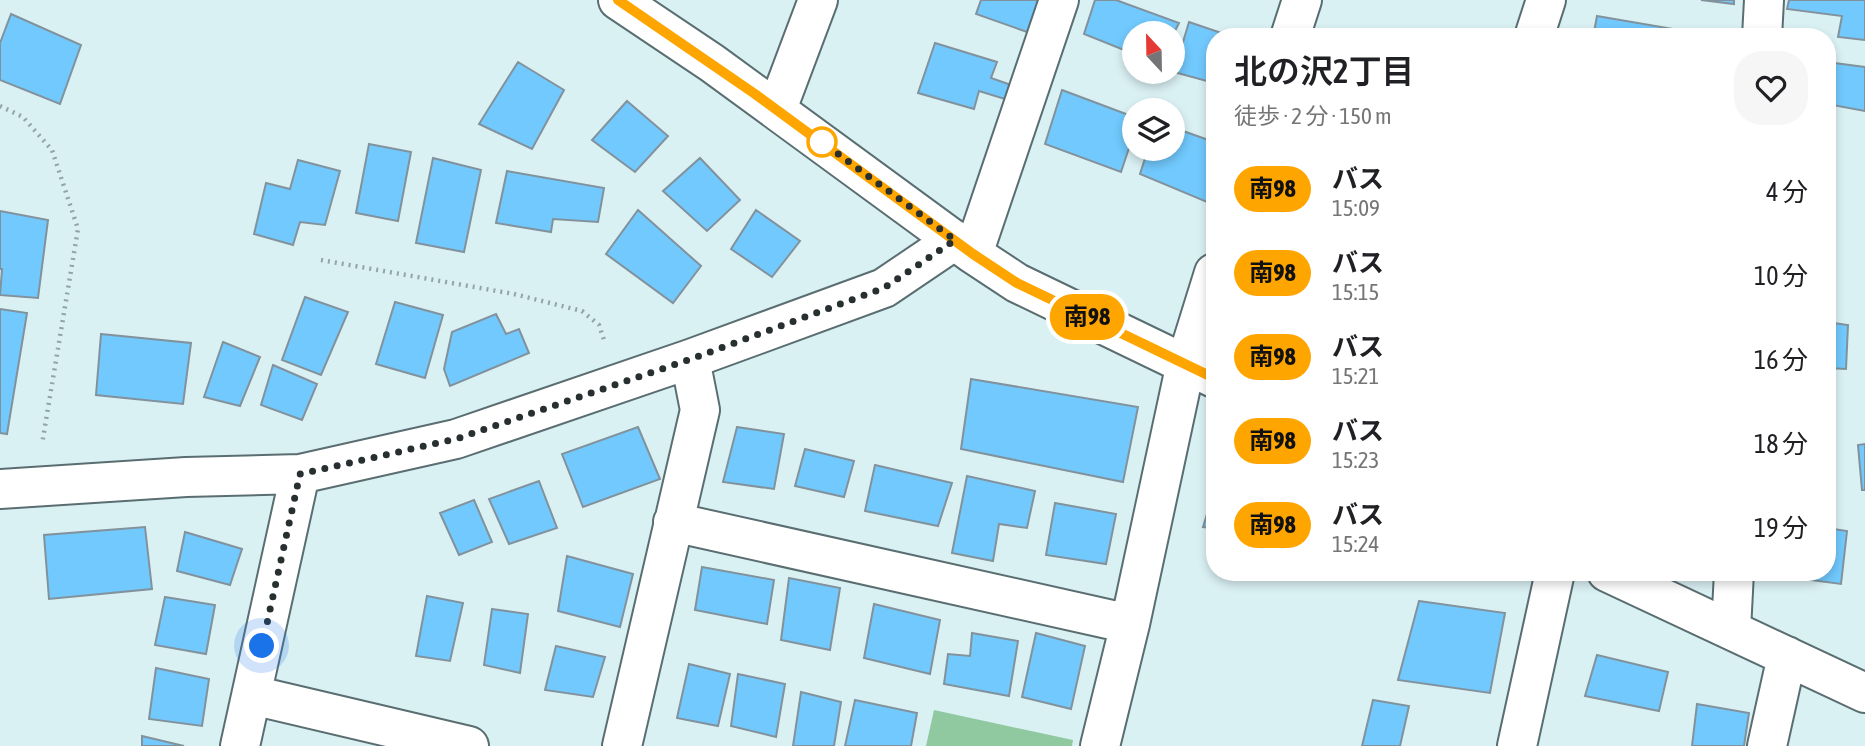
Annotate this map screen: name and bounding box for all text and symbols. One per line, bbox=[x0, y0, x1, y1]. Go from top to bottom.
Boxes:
north arrow bbox=[1122, 21, 1185, 84]
map controls bbox=[1122, 21, 1185, 161]
button: heart bbox=[1734, 51, 1808, 125]
text: 北の沢2丁目 bbox=[1234, 52, 1415, 90]
button: layers bbox=[1122, 98, 1185, 161]
text: 徒歩 · 2 分 · 150 m bbox=[1234, 103, 1392, 129]
unlabelled marker bbox=[807, 127, 837, 157]
text: バス bbox=[1332, 164, 1384, 194]
text: 南98 bbox=[1249, 175, 1296, 202]
text: 4 分 bbox=[1766, 177, 1808, 207]
text: 15:09 bbox=[1332, 195, 1380, 221]
text: バス bbox=[1332, 248, 1384, 278]
text: 南98 bbox=[1249, 259, 1296, 286]
text: 10 分 bbox=[1754, 261, 1808, 291]
text: 15:15 bbox=[1332, 279, 1379, 305]
line badge: 南98 bbox=[1047, 294, 1127, 340]
text: 南98 bbox=[1064, 303, 1110, 330]
text: バス bbox=[1332, 332, 1384, 362]
text: 南98 bbox=[1249, 343, 1296, 370]
text: 16 分 bbox=[1754, 345, 1808, 375]
text: 15:21 bbox=[1332, 363, 1379, 389]
text: バス bbox=[1332, 416, 1384, 446]
text: 南98 bbox=[1249, 427, 1296, 454]
text: 18 分 bbox=[1754, 429, 1808, 459]
text: 15:23 bbox=[1332, 447, 1379, 473]
text: バス bbox=[1332, 500, 1384, 530]
text: 南98 bbox=[1249, 511, 1296, 538]
text: 19 分 bbox=[1754, 513, 1808, 543]
text: 15:24 bbox=[1332, 531, 1379, 557]
your location bbox=[244, 628, 279, 663]

